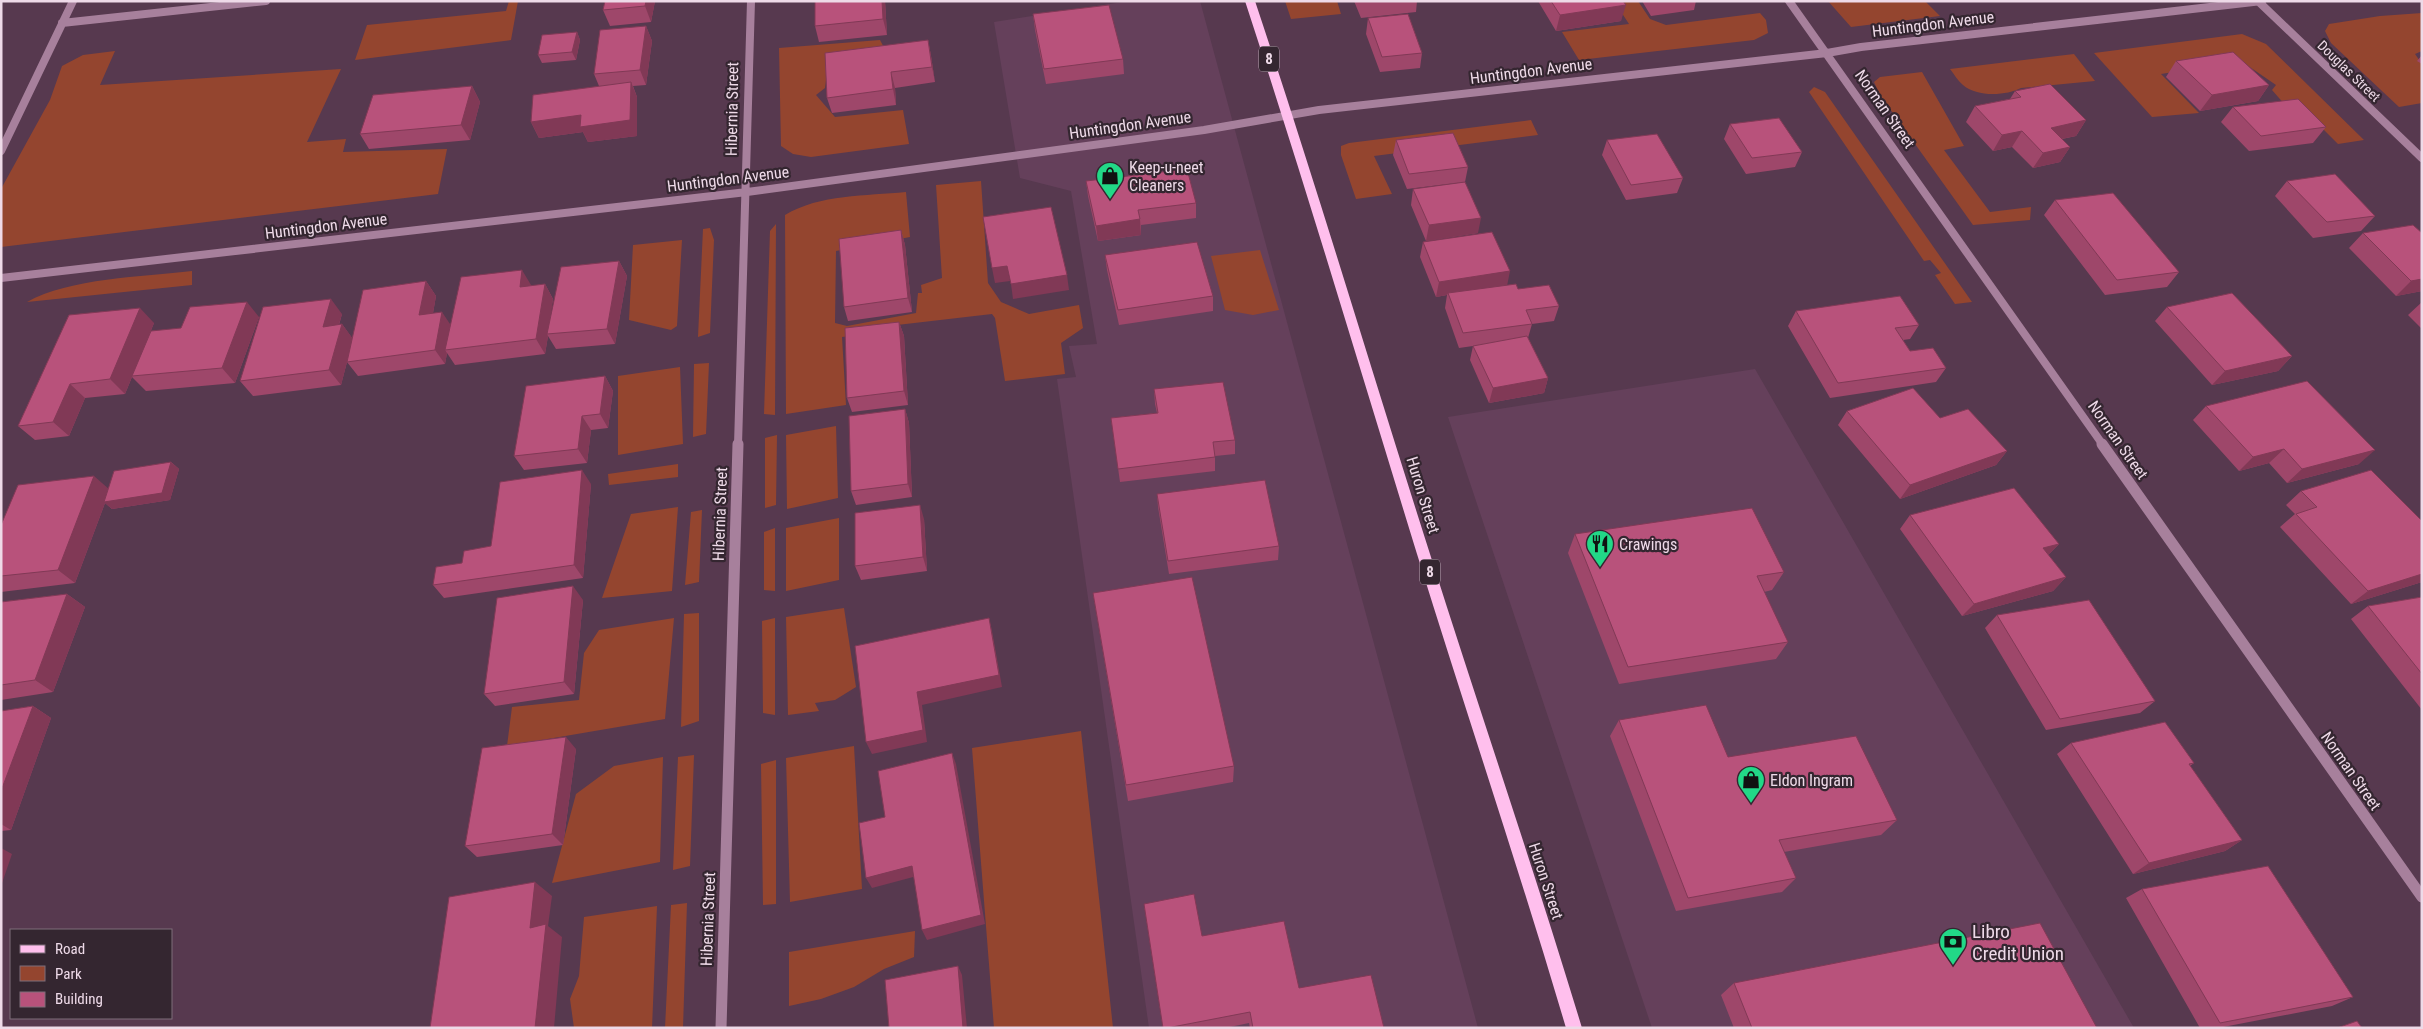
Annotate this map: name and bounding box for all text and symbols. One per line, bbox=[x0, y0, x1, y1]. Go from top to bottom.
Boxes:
street label: Huntingdon Avenue bbox=[1871, 7, 1995, 41]
street label: Douglas Street bbox=[2314, 37, 2384, 105]
road number: 8 bbox=[1259, 46, 1279, 72]
street label: Huntingdon Avenue bbox=[1469, 54, 1593, 88]
street label: Hibernia Street bbox=[722, 62, 742, 156]
street label: Norman Street bbox=[1851, 66, 1919, 152]
street label: Huntingdon Avenue bbox=[1068, 107, 1192, 143]
place label: Keep-u-neet Cleaners bbox=[1129, 158, 1204, 195]
shop icon: Keep-u-neet Cleaners bbox=[1095, 161, 1125, 200]
street label: Huntingdon Avenue bbox=[666, 162, 790, 196]
street label: Huntingdon Avenue bbox=[264, 209, 388, 243]
street label: Norman Street bbox=[2084, 397, 2152, 483]
street label: Huron Street bbox=[1402, 454, 1444, 536]
street label: Hibernia Street bbox=[709, 466, 731, 561]
restaurant icon: Crawings bbox=[1585, 529, 1615, 568]
place label: Crawings bbox=[1619, 535, 1677, 554]
road number: 8 bbox=[1420, 560, 1440, 584]
street label: Norman Street bbox=[2317, 728, 2385, 814]
shop icon: Eldon Ingram bbox=[1736, 765, 1766, 804]
place label: Eldon Ingram bbox=[1770, 771, 1853, 790]
street label: Huron Street bbox=[1525, 840, 1567, 922]
street label: Hibernia Street bbox=[697, 871, 719, 966]
place label: Libro Credit Union bbox=[1972, 920, 2064, 965]
bank icon: Libro Credit Union bbox=[1938, 927, 1968, 966]
legend bbox=[10, 929, 172, 1019]
text: Road bbox=[55, 940, 85, 958]
text: Park bbox=[55, 965, 82, 983]
text: Building bbox=[55, 990, 103, 1008]

